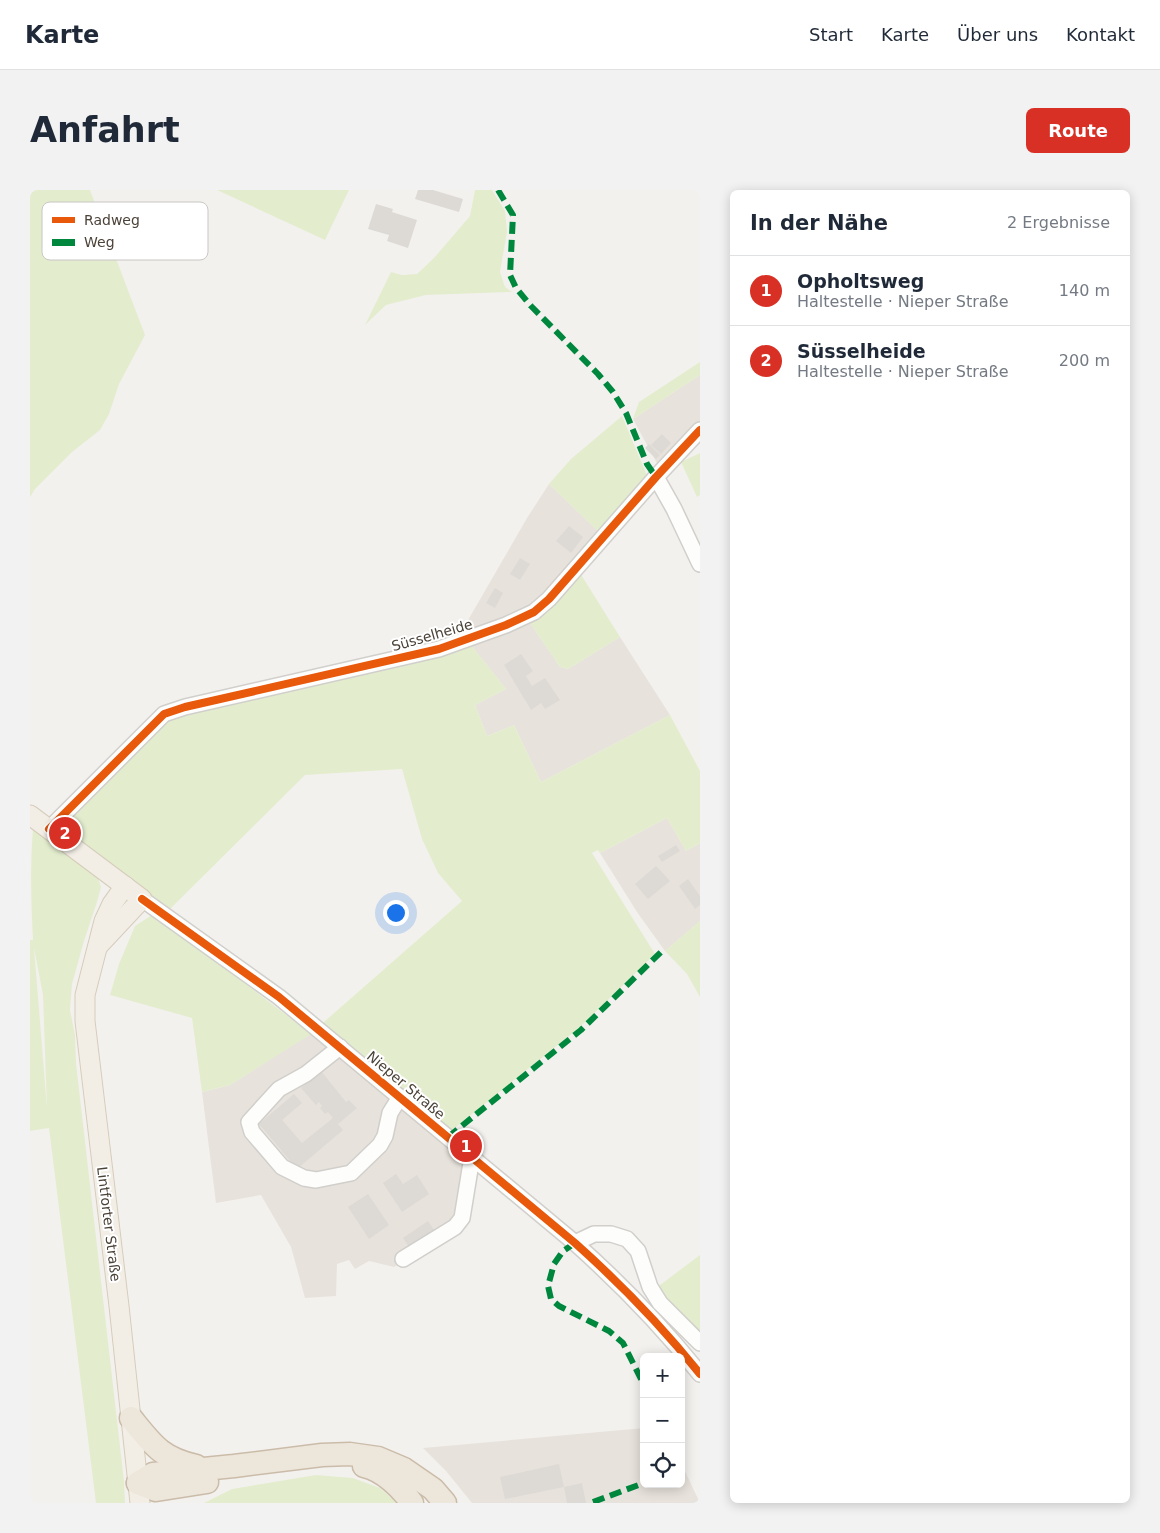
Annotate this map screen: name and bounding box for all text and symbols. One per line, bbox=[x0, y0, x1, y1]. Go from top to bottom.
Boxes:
text: Karte bbox=[25, 21, 99, 49]
text: Start bbox=[809, 24, 853, 45]
text: Karte bbox=[881, 24, 929, 45]
text: Über uns bbox=[957, 24, 1038, 45]
text: Kontakt bbox=[1066, 24, 1135, 45]
button: Route bbox=[1026, 108, 1130, 153]
text: Anfahrt bbox=[30, 110, 180, 150]
legend bbox=[42, 202, 208, 260]
text: In der Nähe bbox=[750, 211, 888, 235]
text: Radweg bbox=[84, 212, 140, 228]
text: 2 Ergebnisse bbox=[1007, 213, 1110, 232]
text: Weg bbox=[84, 234, 115, 250]
text: Opholtsweg bbox=[797, 270, 924, 292]
text: 1 bbox=[760, 281, 772, 300]
text: 140 m bbox=[1059, 281, 1110, 300]
text: Haltestelle · Nieper Straße bbox=[797, 292, 1009, 311]
text: Süsselheide bbox=[797, 340, 926, 362]
text: 2 bbox=[760, 351, 772, 370]
text: 200 m bbox=[1059, 351, 1110, 370]
text: Haltestelle · Nieper Straße bbox=[797, 362, 1009, 381]
street label: Süsselheide bbox=[390, 616, 474, 654]
pin: 2 bbox=[49, 814, 81, 852]
your location bbox=[383, 900, 409, 926]
street label: Nieper Straße bbox=[364, 1048, 448, 1122]
pin: 1 bbox=[450, 1127, 482, 1165]
street label: Lintforter Straße bbox=[94, 1166, 124, 1282]
map controls bbox=[640, 1353, 685, 1488]
button: + bbox=[640, 1353, 685, 1398]
button: − bbox=[640, 1398, 685, 1443]
button: locate bbox=[640, 1443, 685, 1488]

